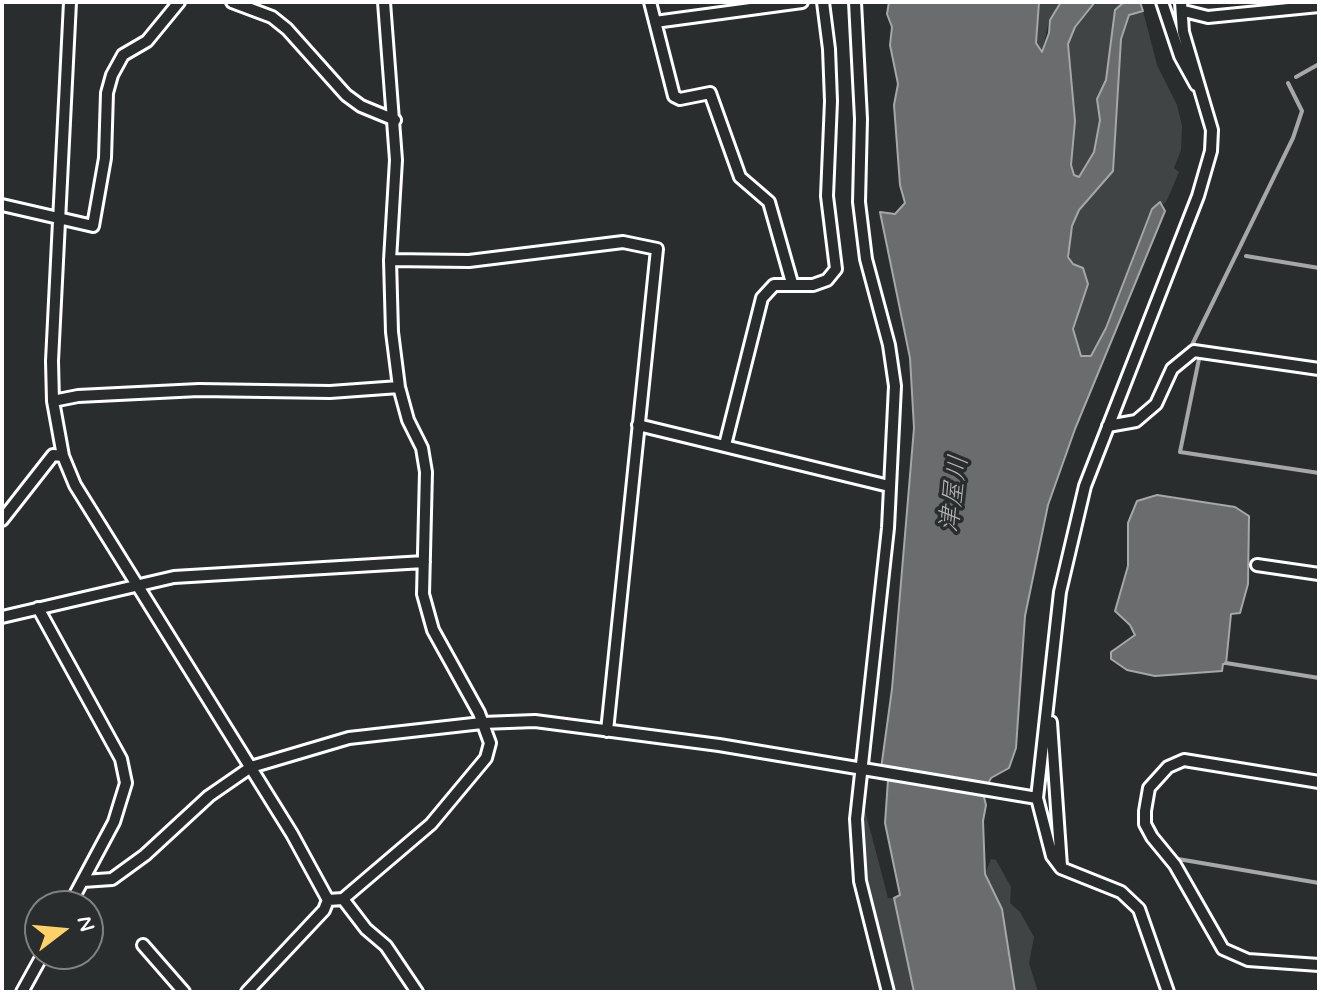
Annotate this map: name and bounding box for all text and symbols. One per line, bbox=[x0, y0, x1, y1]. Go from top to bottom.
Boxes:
water label: 津屋川 bbox=[935, 453, 977, 535]
north arrow bbox=[24, 890, 104, 970]
text: N bbox=[70, 913, 101, 935]

